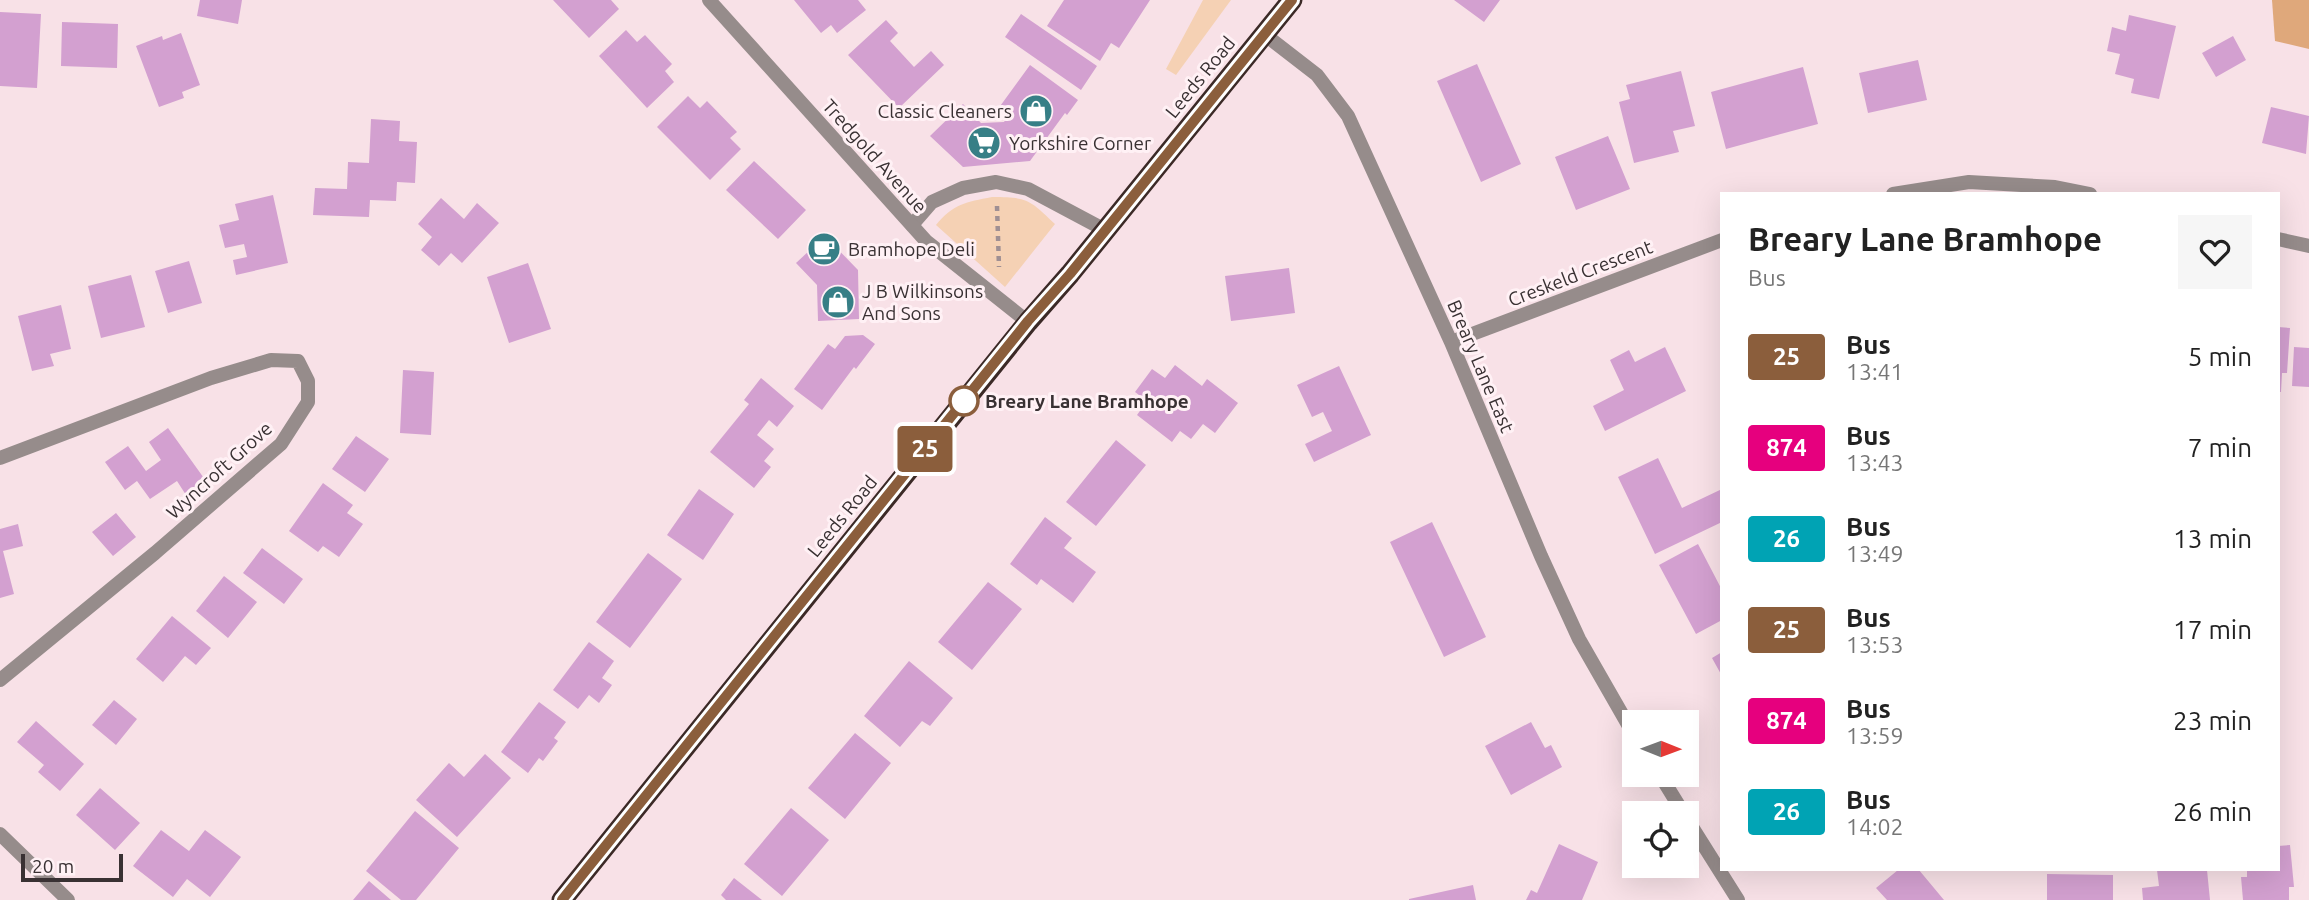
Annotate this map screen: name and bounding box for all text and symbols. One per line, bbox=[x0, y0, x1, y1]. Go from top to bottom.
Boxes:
street label: Leeds Road bbox=[1161, 32, 1239, 122]
shop icon: Classic Cleaners bbox=[1017, 92, 1055, 130]
street label: Tredgold Avenue bbox=[818, 95, 932, 217]
place label: Classic Cleaners bbox=[878, 100, 1012, 122]
supermarket icon: Yorkshire Corner bbox=[965, 124, 1003, 162]
place label: Yorkshire Corner bbox=[1009, 132, 1151, 154]
button: heart bbox=[2178, 215, 2252, 289]
text: Breary Lane Bramhope bbox=[1748, 220, 2102, 257]
cafe icon: Bramhope Deli bbox=[805, 230, 843, 268]
street label: Creskeld Crescent bbox=[1505, 235, 1656, 311]
place label: Bramhope Deli bbox=[848, 238, 975, 260]
text: Bus bbox=[1748, 265, 1786, 290]
place label: J B Wilkinsons And Sons bbox=[862, 280, 983, 324]
shop icon: J B Wilkinsons And Sons bbox=[819, 283, 857, 321]
street label: Breary Lane East bbox=[1443, 296, 1519, 436]
text: Bus bbox=[1846, 330, 1891, 359]
text: 5 min bbox=[2188, 342, 2252, 371]
text: 25 bbox=[1773, 343, 1800, 370]
text: 13:41 bbox=[1846, 359, 1904, 384]
marker: Breary Lane Bramhope bbox=[949, 386, 979, 416]
place label: Breary Lane Bramhope bbox=[985, 390, 1189, 412]
street label: Wyncroft Grove bbox=[162, 417, 276, 523]
text: Bus bbox=[1846, 421, 1891, 450]
line badge: 25 bbox=[894, 426, 956, 472]
text: 7 min bbox=[2188, 433, 2252, 462]
text: 874 bbox=[1766, 434, 1807, 461]
text: 25 bbox=[911, 435, 939, 462]
text: 13:43 bbox=[1846, 450, 1904, 475]
street label: Leeds Road bbox=[803, 471, 881, 561]
text: Bus bbox=[1846, 512, 1891, 541]
text: 13 min bbox=[2173, 524, 2252, 553]
text: 26 bbox=[1773, 525, 1800, 552]
text: 13:49 bbox=[1846, 541, 1904, 566]
text: Bus bbox=[1846, 603, 1891, 632]
text: 17 min bbox=[2173, 615, 2252, 644]
text: 25 bbox=[1773, 616, 1800, 643]
text: 13:53 bbox=[1846, 632, 1904, 657]
text: Bus bbox=[1846, 694, 1891, 723]
text: 23 min bbox=[2173, 706, 2252, 735]
text: 874 bbox=[1766, 707, 1807, 734]
north arrow bbox=[1622, 710, 1699, 788]
map controls bbox=[1622, 710, 1699, 878]
text: 13:59 bbox=[1846, 723, 1904, 748]
text: Bus bbox=[1846, 785, 1891, 814]
text: 26 min bbox=[2173, 797, 2252, 826]
text: 26 bbox=[1773, 798, 1800, 825]
button: locate bbox=[1622, 801, 1699, 878]
text: 14:02 bbox=[1846, 814, 1904, 839]
scale bar bbox=[21, 851, 122, 883]
text: 20 m bbox=[32, 855, 74, 877]

